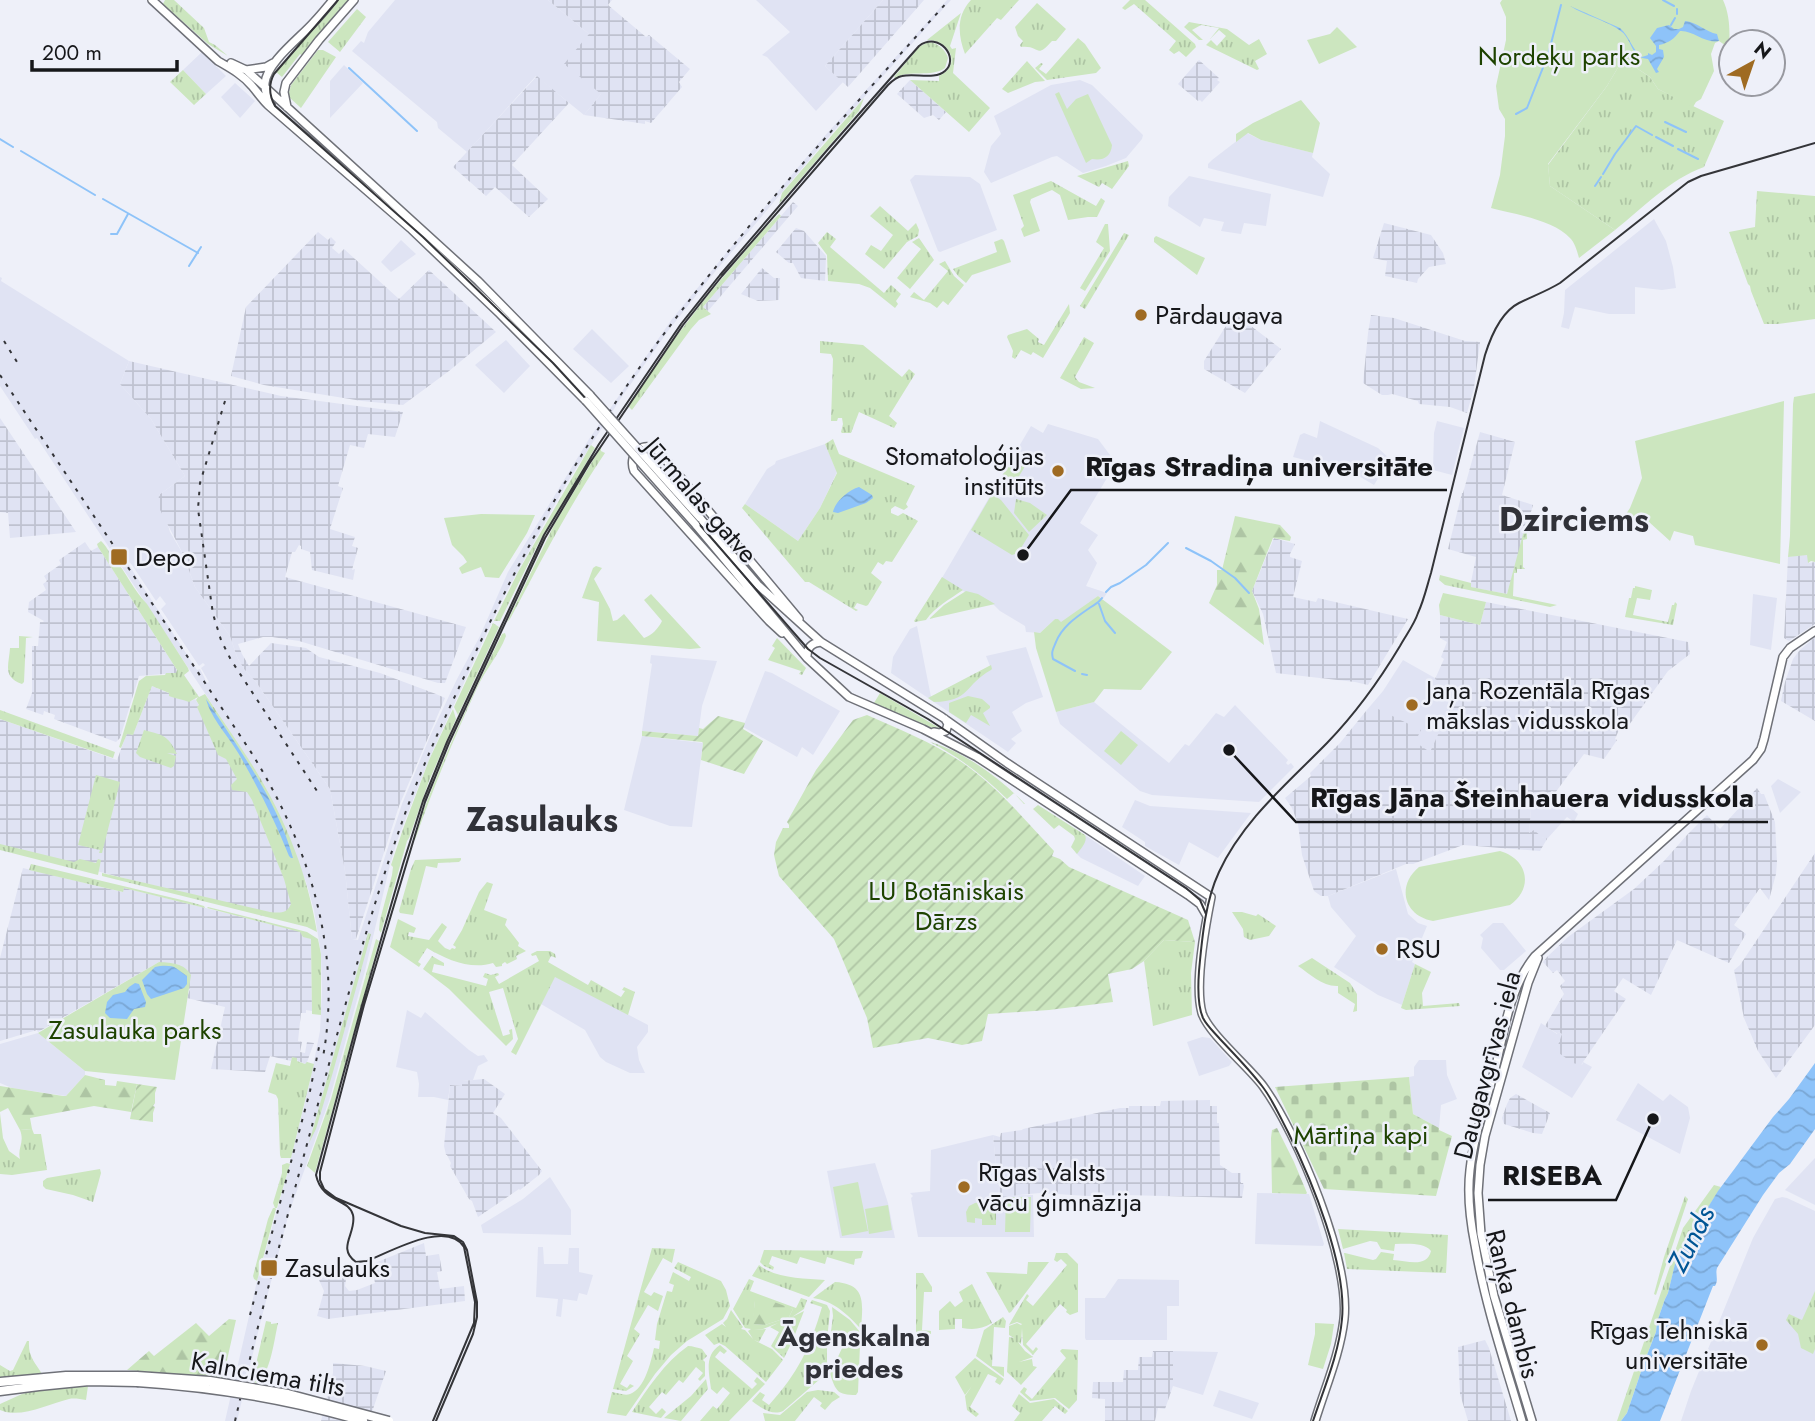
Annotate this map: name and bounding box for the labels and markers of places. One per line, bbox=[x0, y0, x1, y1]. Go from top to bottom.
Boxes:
place label: Pārdaugava bbox=[1155, 296, 1283, 334]
marker: Pārdaugava bbox=[1133, 307, 1149, 323]
place label: Stomatoloģijas institūts bbox=[885, 437, 1044, 505]
callout: Rīgas Stradiņa universitāte bbox=[1071, 441, 1447, 490]
marker: Stomatoloģijas institūts bbox=[1050, 463, 1066, 479]
place label: Depo bbox=[135, 538, 195, 576]
marker: Depo bbox=[109, 547, 129, 567]
place label: Jaņa Rozentāla Rīgas mākslas vidusskola bbox=[1423, 671, 1650, 739]
marker: Jaņa Rozentāla Rīgas mākslas vidusskola bbox=[1404, 697, 1420, 713]
callout: Rīgas Jāņa Šteinhauera vidusskola bbox=[1296, 773, 1768, 822]
place label: RSU bbox=[1396, 930, 1441, 968]
marker: RSU bbox=[1374, 941, 1390, 957]
callout: RISEBA bbox=[1488, 1151, 1616, 1200]
place label: Rīgas Valsts vācu ģimnāzija bbox=[978, 1153, 1142, 1221]
marker: Rīgas Valsts vācu ģimnāzija bbox=[956, 1179, 972, 1195]
place label: Zasulauks bbox=[285, 1249, 390, 1287]
marker: Zasulauks bbox=[259, 1258, 279, 1278]
place label: Rīgas Tehniskā universitāte bbox=[1590, 1311, 1748, 1379]
marker: Rīgas Tehniskā universitāte bbox=[1754, 1337, 1770, 1353]

